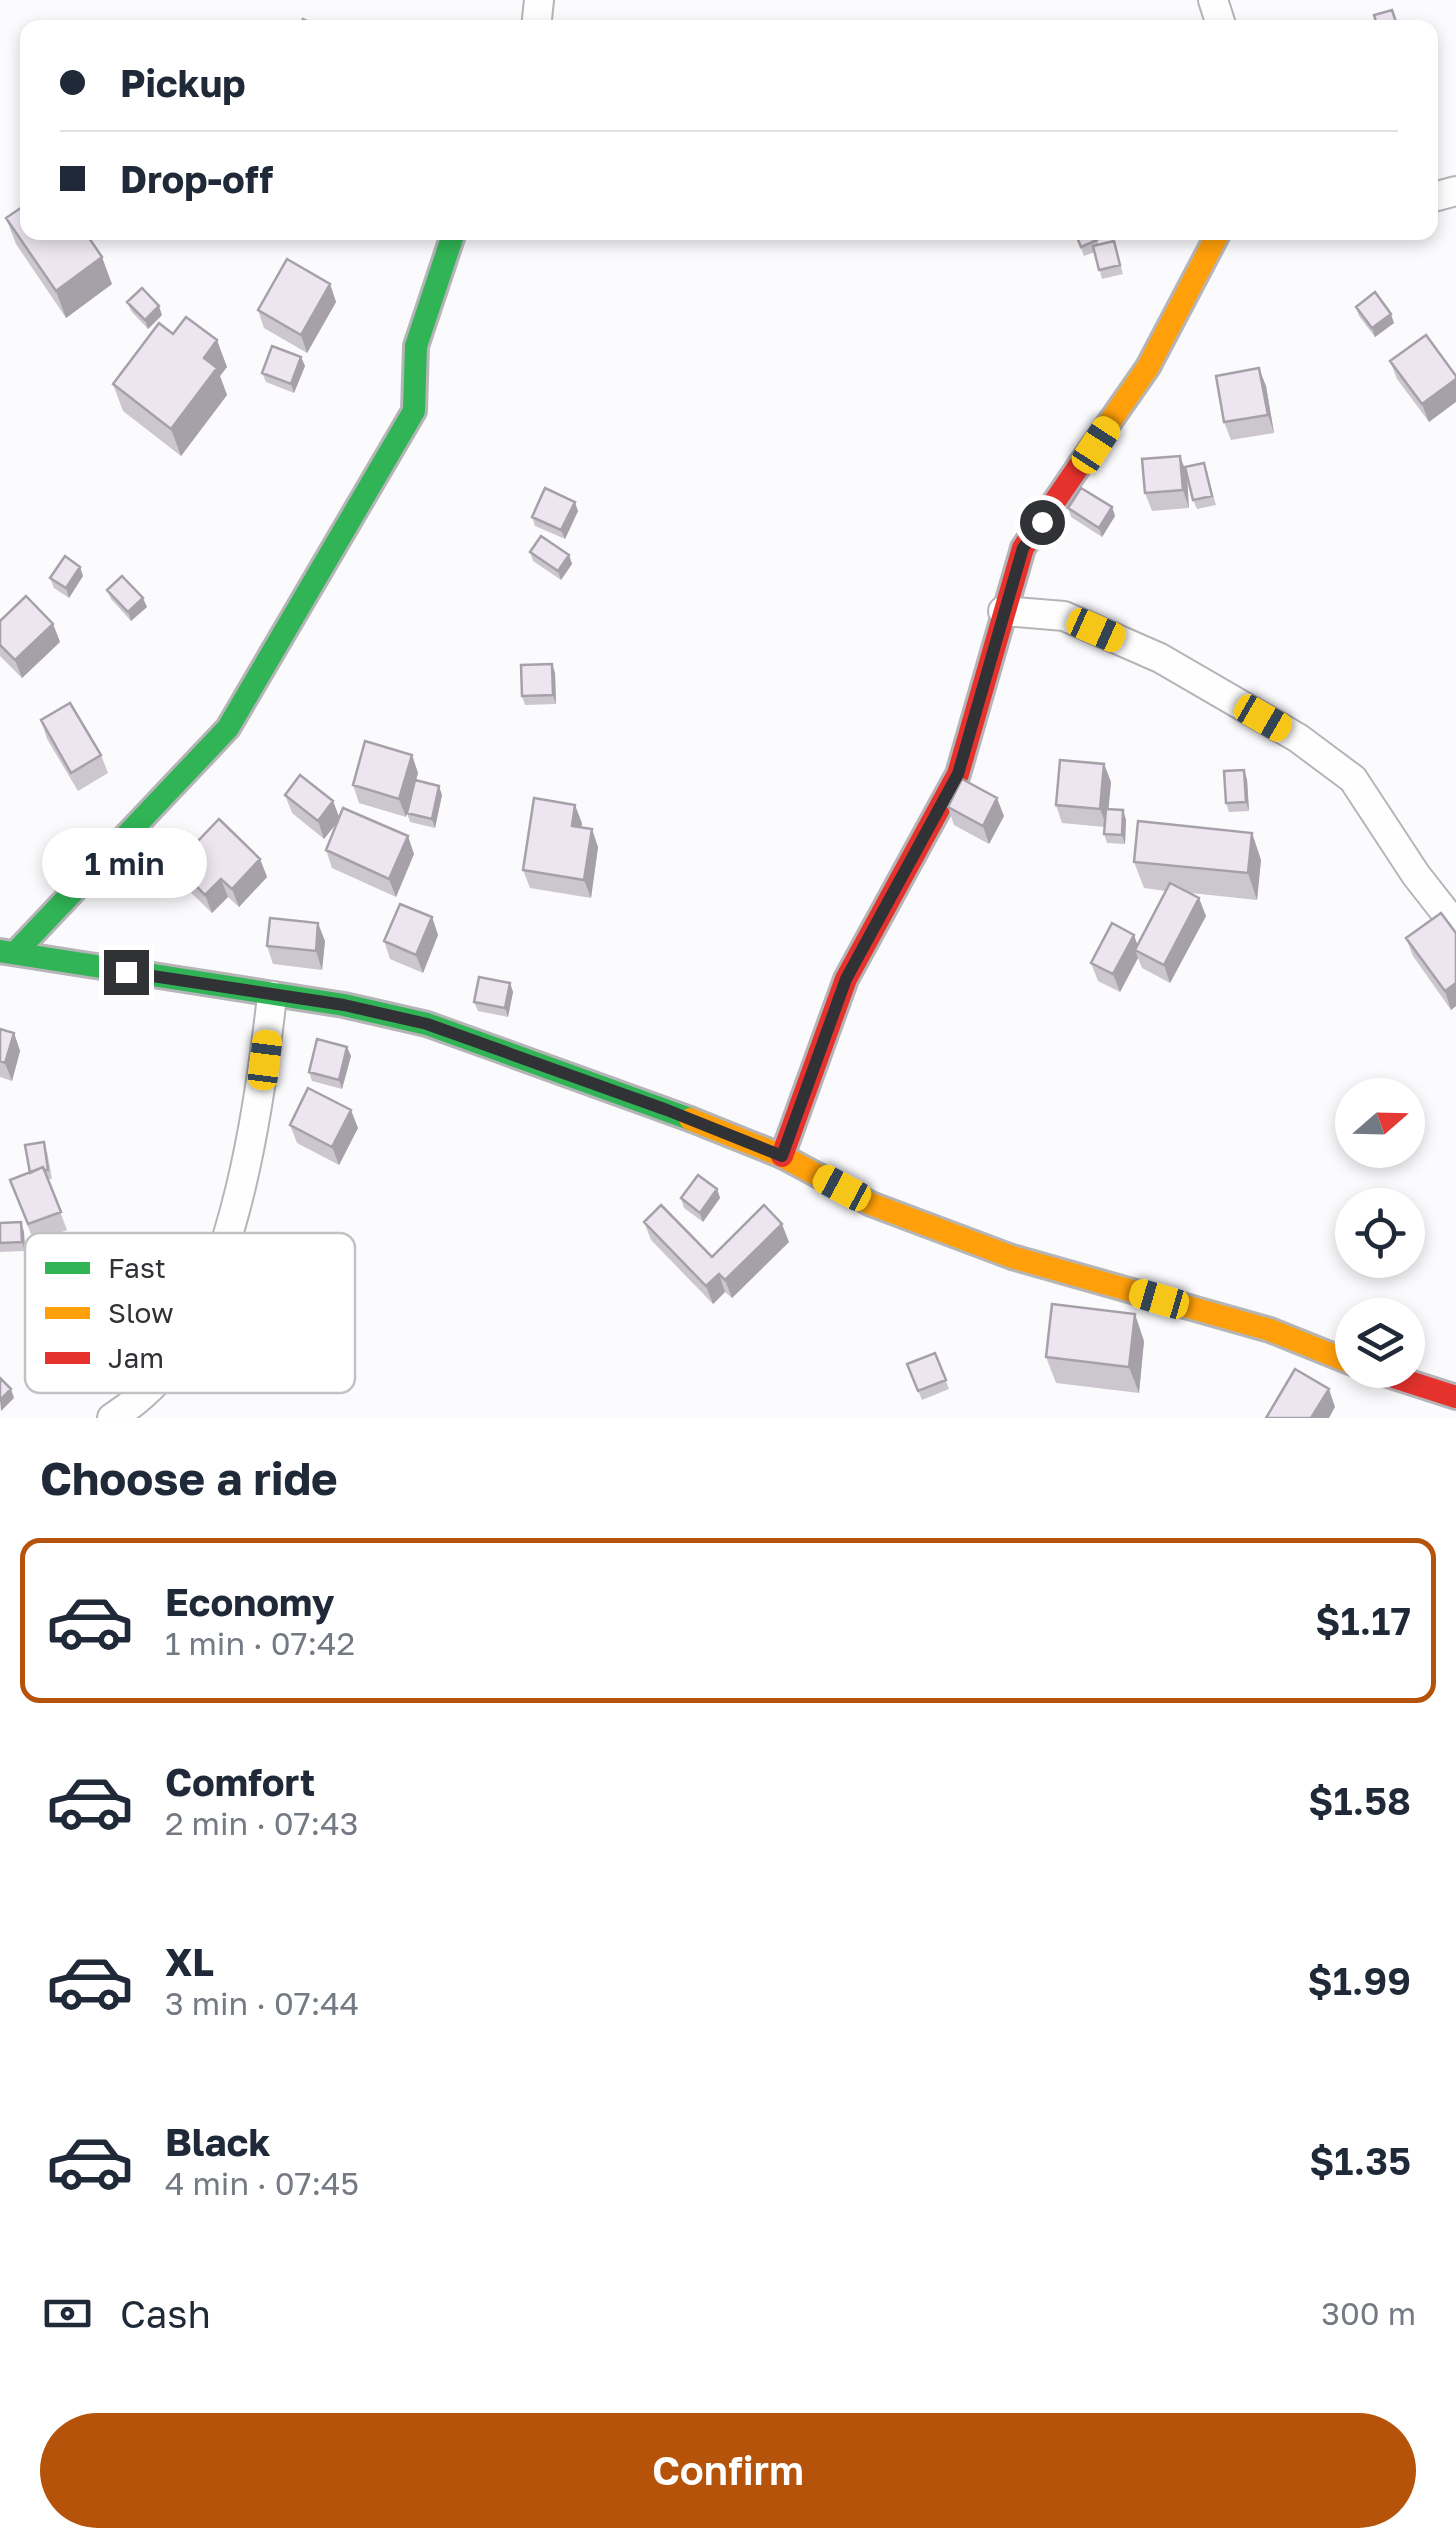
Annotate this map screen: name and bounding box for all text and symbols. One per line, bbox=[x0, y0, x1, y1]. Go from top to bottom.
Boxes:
text: Pickup bbox=[120, 60, 246, 105]
text: Drop-off bbox=[120, 156, 273, 201]
car bbox=[1067, 412, 1125, 478]
route start bbox=[1020, 500, 1065, 545]
car bbox=[1062, 604, 1130, 656]
car bbox=[1230, 690, 1296, 746]
callout: 1 min bbox=[44, 827, 208, 897]
text: 1 min bbox=[84, 844, 165, 882]
route end bbox=[104, 950, 149, 995]
car bbox=[246, 1028, 284, 1092]
north arrow bbox=[1335, 1078, 1425, 1168]
map controls bbox=[1335, 1078, 1425, 1388]
car bbox=[808, 1161, 876, 1215]
button: locate bbox=[1335, 1188, 1425, 1278]
legend bbox=[25, 1233, 355, 1393]
text: Fast bbox=[108, 1251, 166, 1284]
car bbox=[1126, 1276, 1192, 1322]
text: Slow bbox=[108, 1296, 174, 1329]
button: layers bbox=[1335, 1298, 1425, 1388]
text: Jam bbox=[108, 1341, 164, 1374]
text: Choose a ride bbox=[40, 1451, 338, 1505]
icon: car bbox=[45, 1576, 135, 1666]
text: Economy bbox=[165, 1579, 334, 1624]
text: $1.17 bbox=[1315, 1598, 1411, 1643]
text: 1 min · 07:42 bbox=[165, 1624, 355, 1662]
icon: car bbox=[45, 1756, 135, 1846]
text: Comfort bbox=[165, 1759, 315, 1804]
text: $1.58 bbox=[1308, 1778, 1411, 1823]
text: 2 min · 07:43 bbox=[165, 1804, 358, 1842]
icon: car bbox=[45, 1936, 135, 2026]
text: XL bbox=[165, 1939, 214, 1984]
text: $1.99 bbox=[1308, 1958, 1411, 2003]
text: 3 min · 07:44 bbox=[165, 1984, 359, 2022]
icon: car bbox=[45, 2116, 135, 2206]
text: Black bbox=[165, 2119, 270, 2164]
text: $1.35 bbox=[1309, 2138, 1411, 2183]
text: 4 min · 07:45 bbox=[165, 2164, 359, 2202]
icon: cash bbox=[40, 2286, 95, 2341]
text: Cash bbox=[120, 2291, 211, 2336]
text: 300 m bbox=[1321, 2294, 1416, 2332]
button: Confirm bbox=[40, 2413, 1416, 2528]

